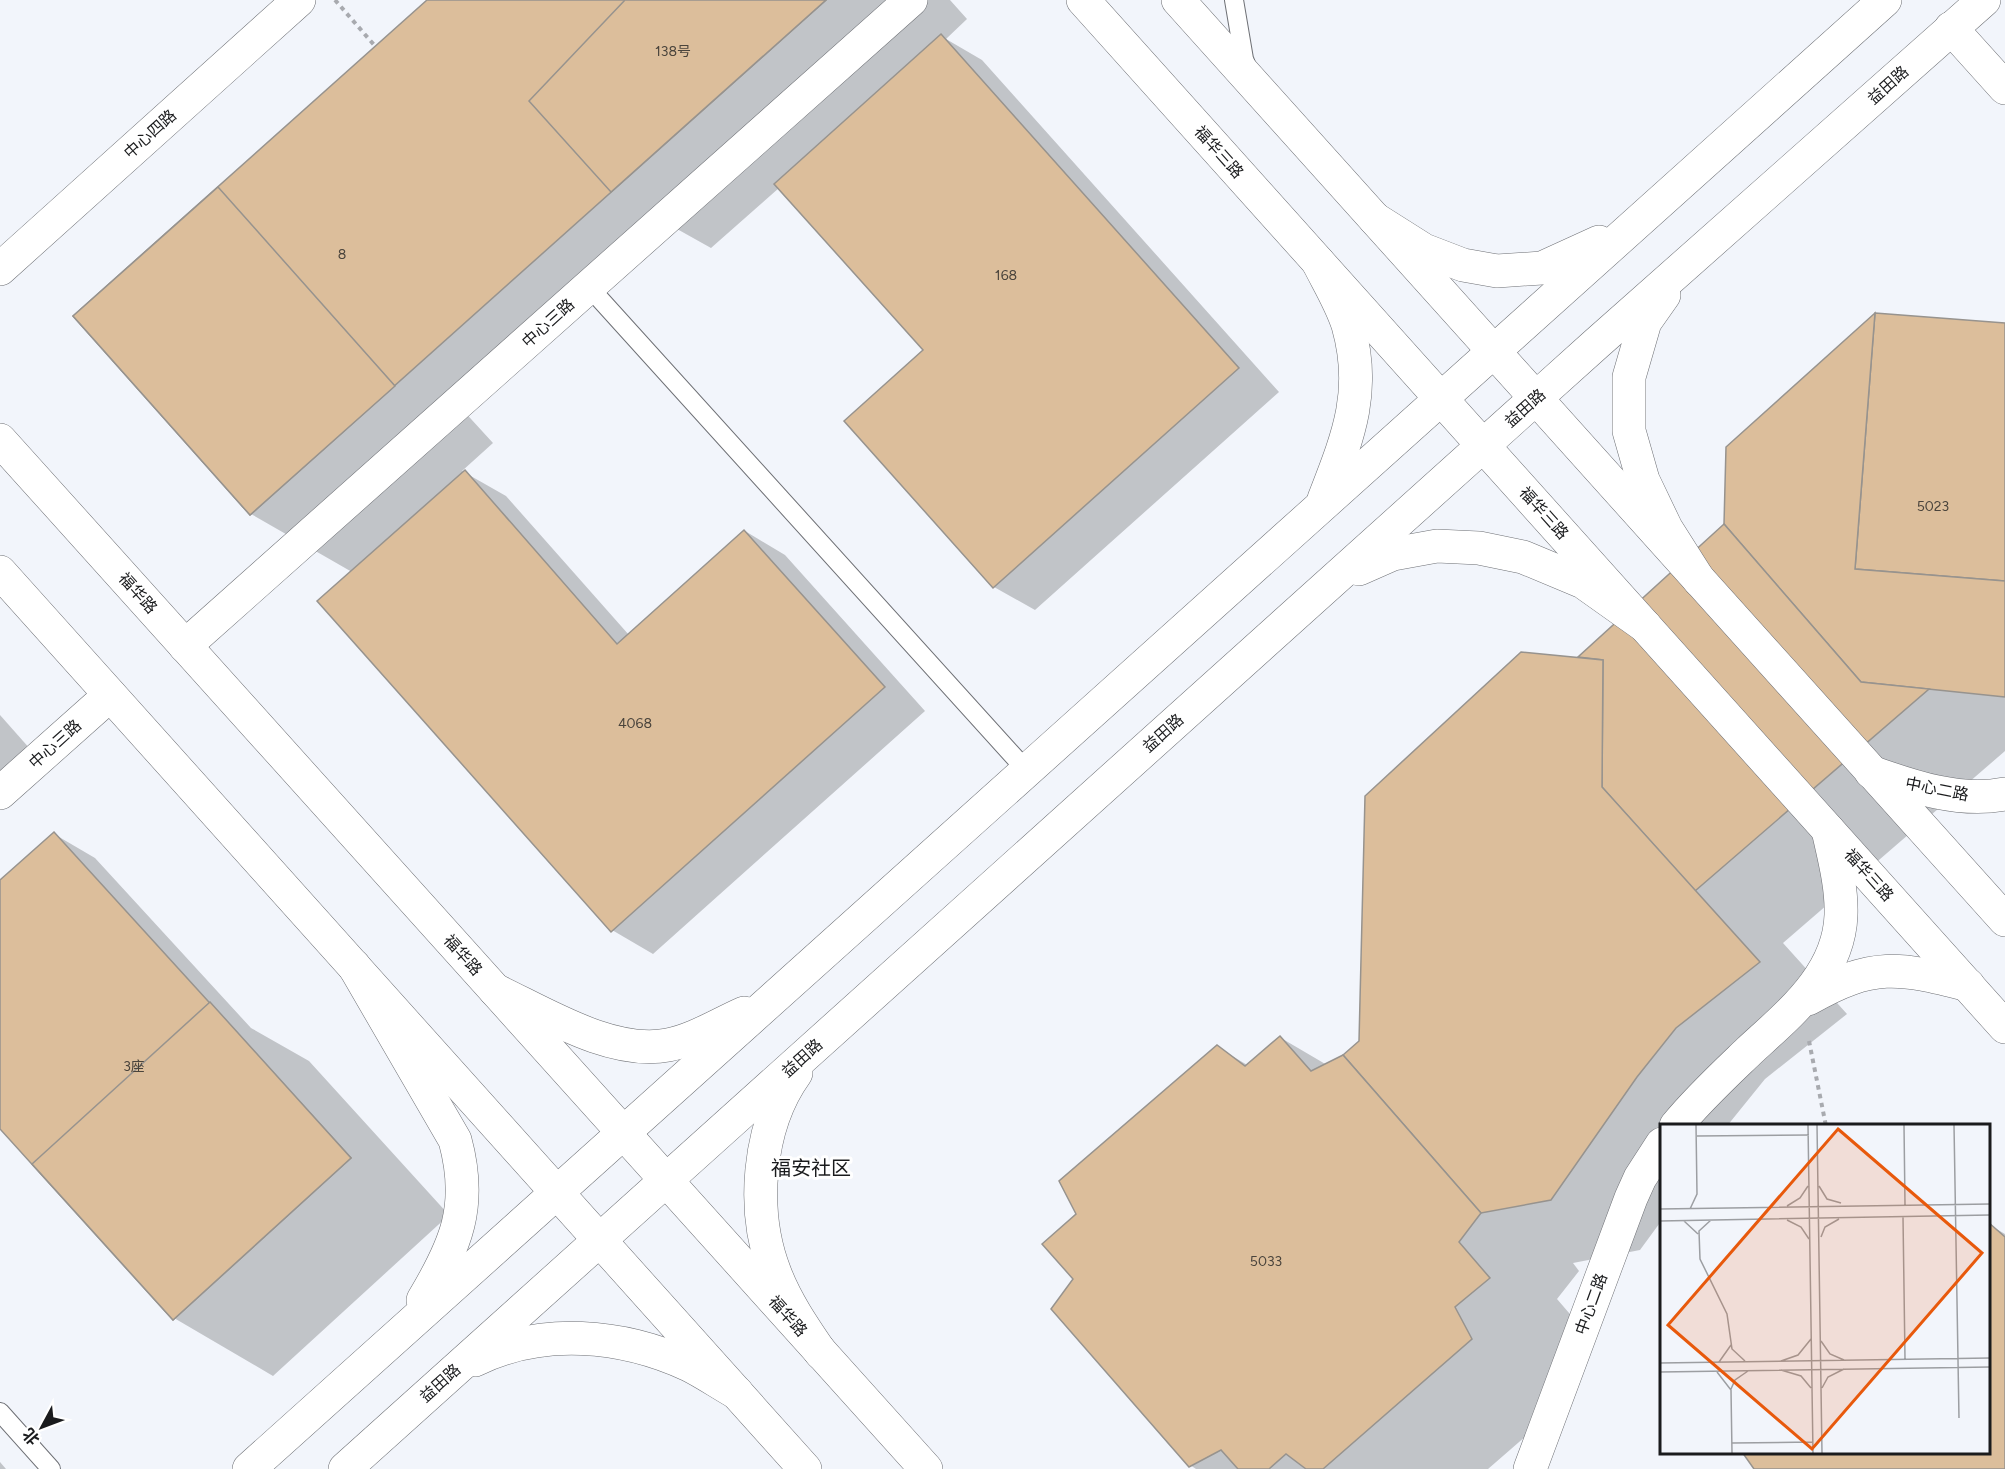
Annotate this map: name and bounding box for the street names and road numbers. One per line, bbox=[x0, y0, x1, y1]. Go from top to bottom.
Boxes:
street label: 益田路 bbox=[1864, 62, 1912, 108]
street label: 中心四路 bbox=[120, 106, 180, 162]
street label: 福华三路 bbox=[1191, 122, 1247, 182]
street label: 中心三路 bbox=[518, 295, 578, 351]
street label: 益田路 bbox=[1501, 385, 1549, 431]
street label: 福华三路 bbox=[1516, 483, 1572, 543]
street label: 福华路 bbox=[115, 569, 161, 617]
street label: 益田路 bbox=[1139, 710, 1187, 756]
street label: 中心三路 bbox=[25, 716, 85, 772]
street label: 中心二路 bbox=[1904, 774, 1970, 804]
street label: 福华三路 bbox=[1841, 845, 1897, 905]
street label: 福华路 bbox=[440, 931, 486, 979]
street label: 益田路 bbox=[778, 1035, 826, 1081]
street label: 中心二路 bbox=[1571, 1271, 1611, 1337]
street label: 福华路 bbox=[765, 1292, 811, 1340]
street label: 益田路 bbox=[416, 1360, 464, 1406]

